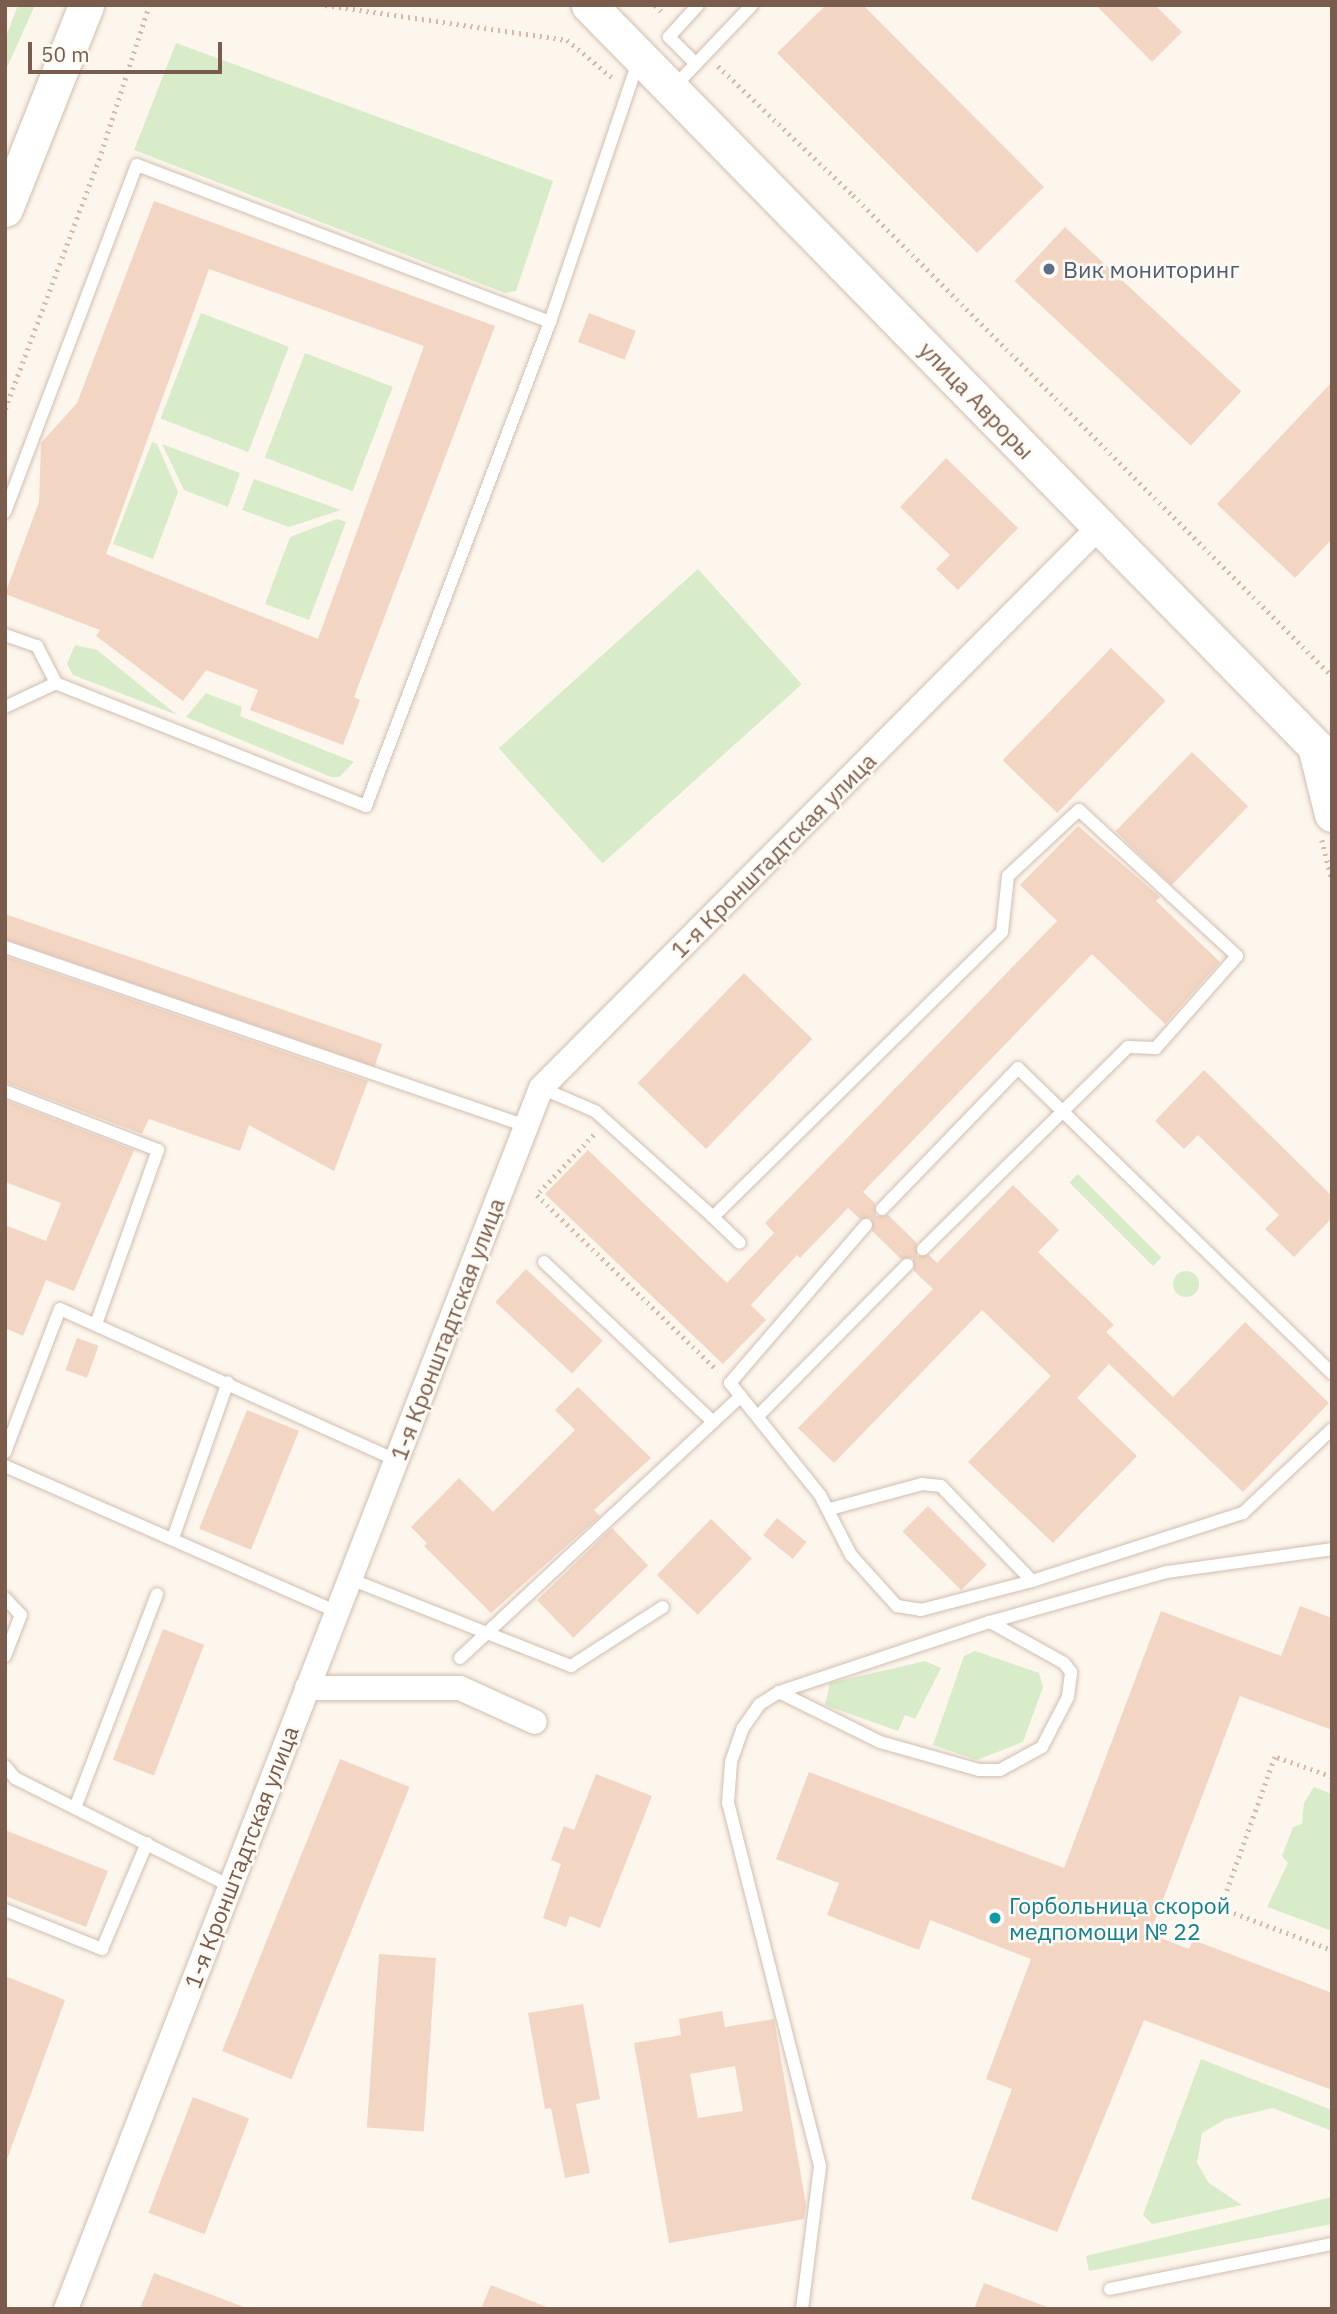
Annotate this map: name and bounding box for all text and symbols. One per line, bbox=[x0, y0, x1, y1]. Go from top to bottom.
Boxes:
scale bar bbox=[32, 28, 226, 72]
text: 50 m bbox=[41, 40, 90, 68]
place label: Вик мониторинг bbox=[1063, 255, 1239, 283]
marker: Вик мониторинг bbox=[1041, 261, 1057, 277]
street label: улица Авроры bbox=[914, 335, 1040, 465]
street label: 1-я Кронштадтская улица bbox=[665, 747, 881, 963]
street label: 1-я Кронштадтская улица bbox=[384, 1194, 510, 1464]
street label: 1-я Кронштадтская улица bbox=[178, 1722, 304, 1992]
place label: Горбольница скорой медпомощи № 22 bbox=[1009, 1891, 1230, 1945]
marker: Горбольница скорой медпомощи № 22 bbox=[987, 1910, 1003, 1926]

